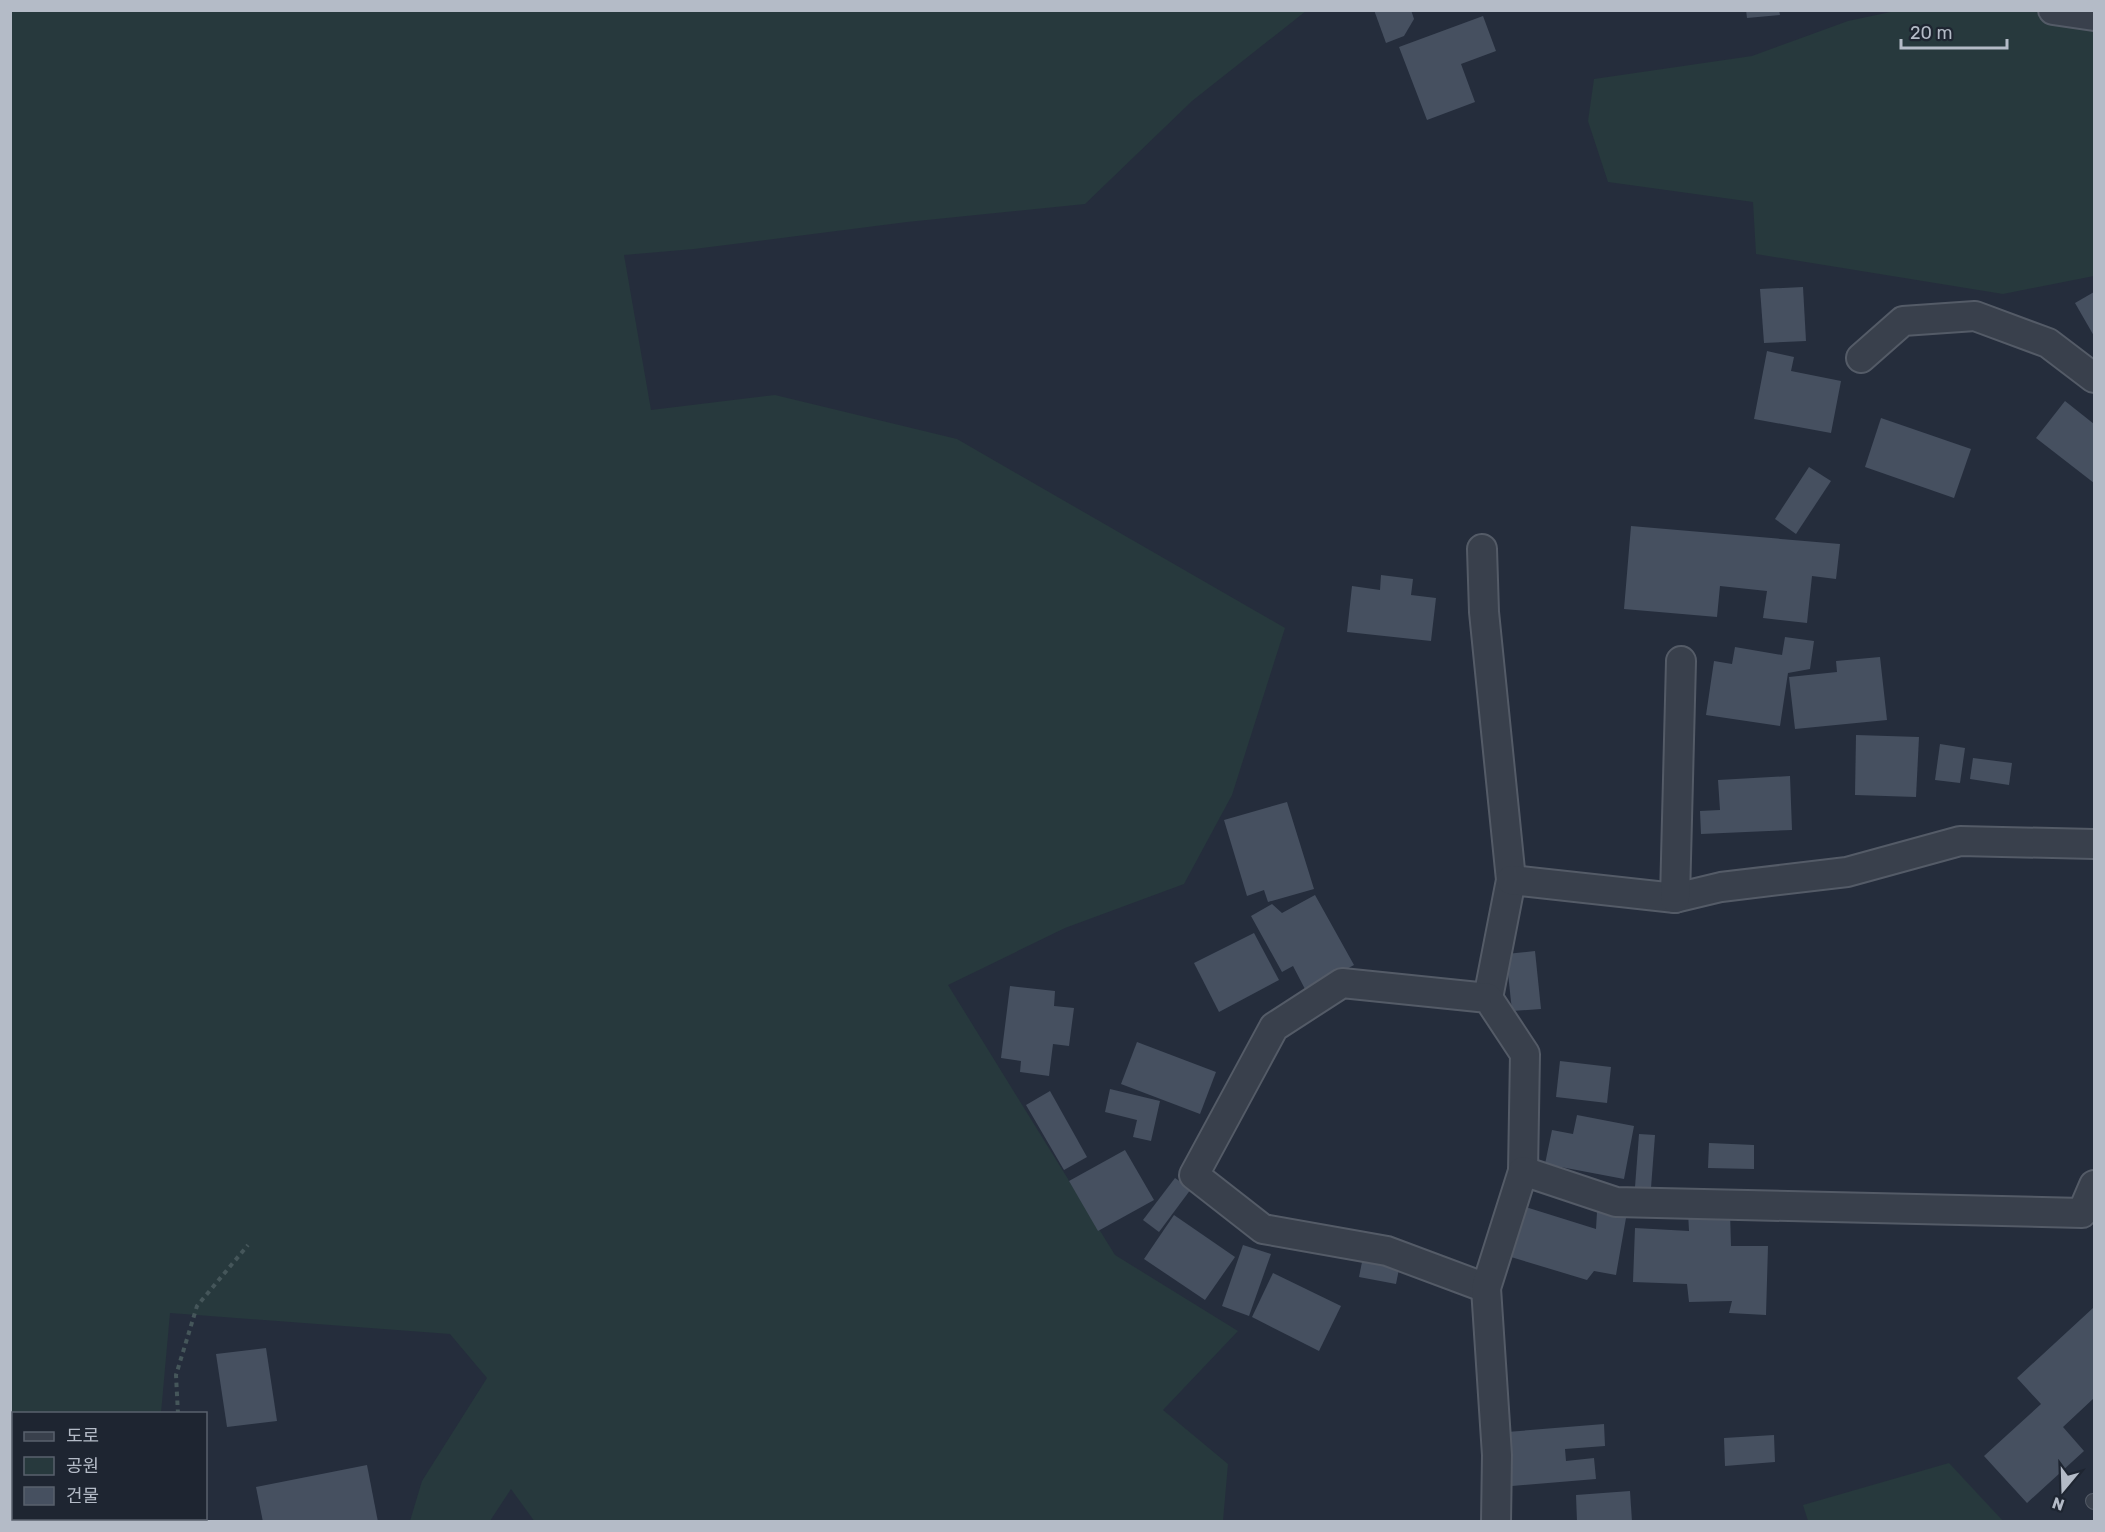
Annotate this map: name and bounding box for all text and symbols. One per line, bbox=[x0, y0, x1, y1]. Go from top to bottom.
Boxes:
scale bar bbox=[1901, 12, 2008, 50]
text: 20 m bbox=[1910, 22, 1952, 44]
legend bbox=[12, 1412, 207, 1520]
text: 도로 bbox=[66, 1425, 99, 1447]
text: 공원 bbox=[66, 1455, 99, 1477]
north arrow bbox=[2033, 1460, 2093, 1520]
text: 건물 bbox=[66, 1485, 99, 1507]
text: N bbox=[2050, 1493, 2067, 1515]

